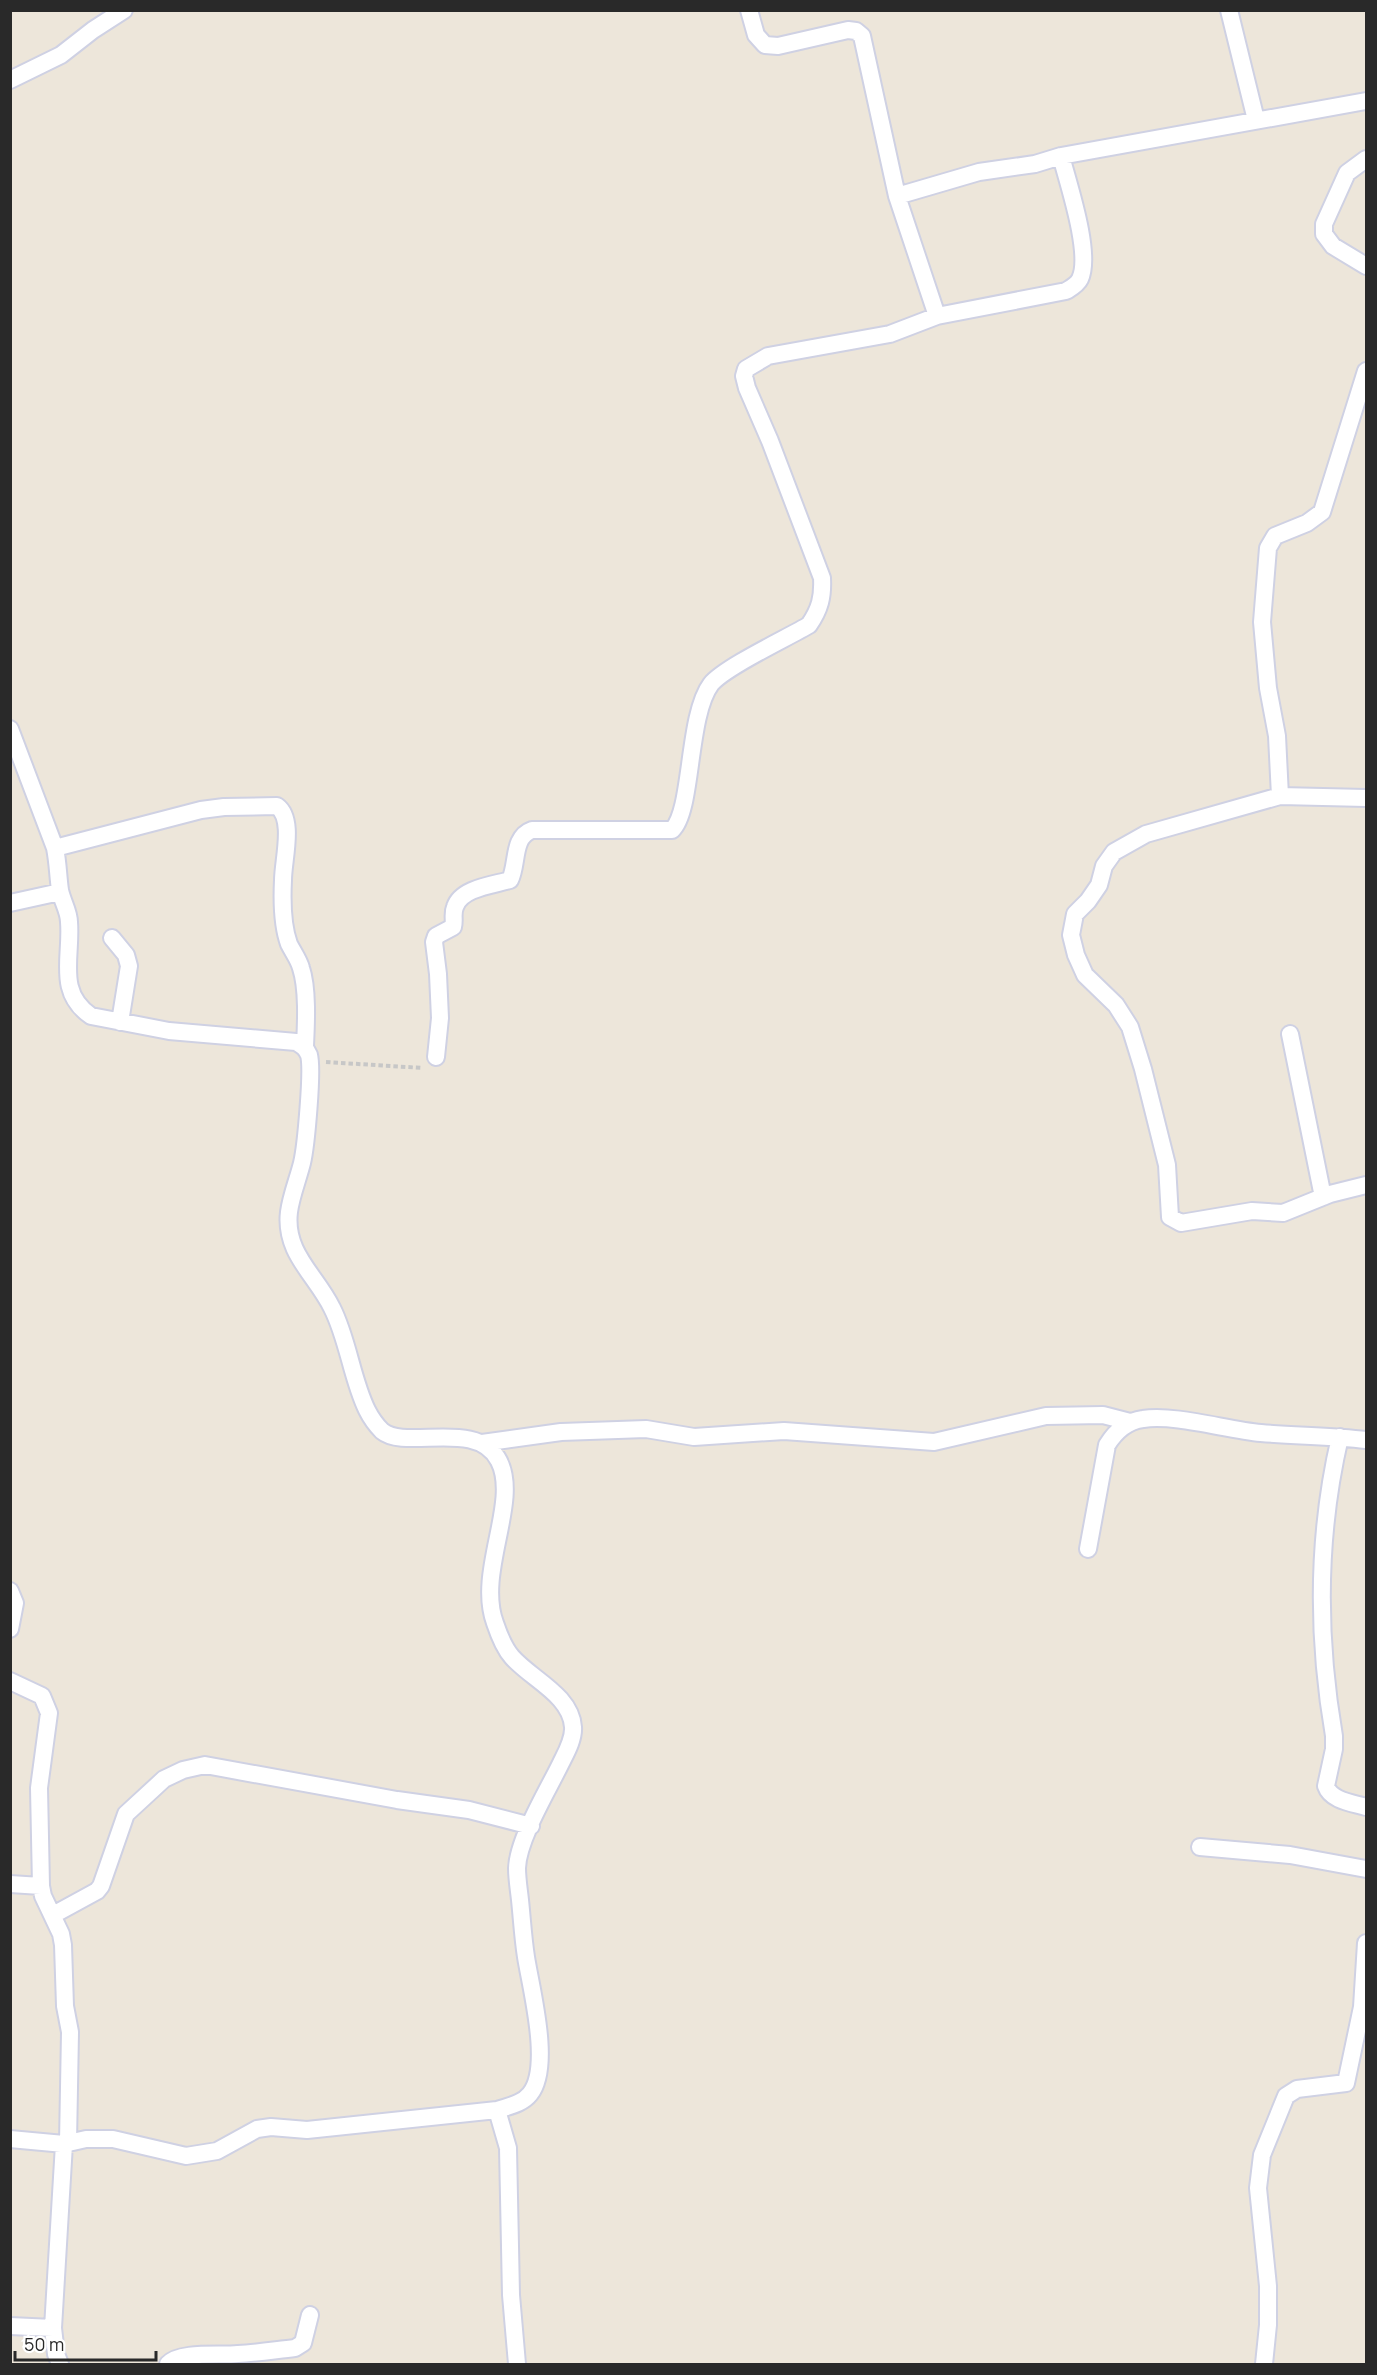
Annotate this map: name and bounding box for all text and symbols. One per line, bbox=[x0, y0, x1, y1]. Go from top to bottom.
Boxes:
scale bar bbox=[15, 2324, 156, 2362]
text: 50 m bbox=[24, 2332, 64, 2356]

